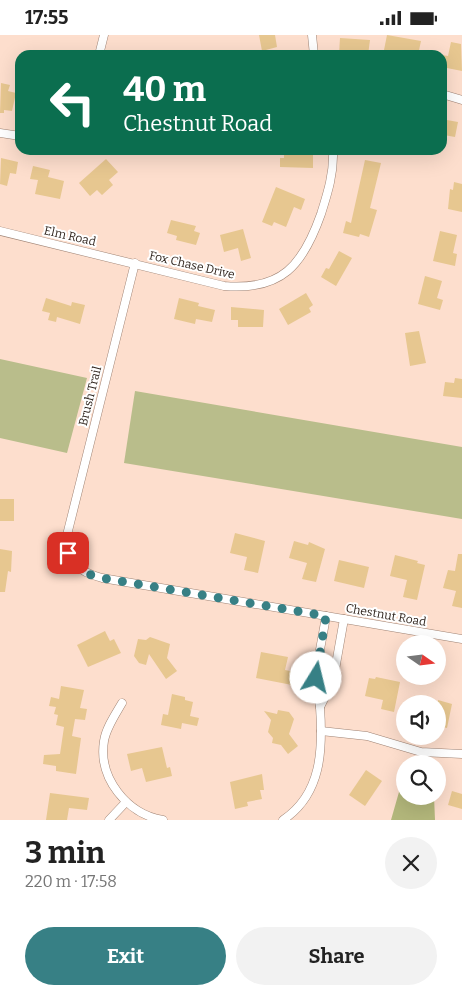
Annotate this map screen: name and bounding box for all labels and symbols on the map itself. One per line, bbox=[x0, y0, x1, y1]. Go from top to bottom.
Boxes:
street label: Elm Road bbox=[43, 223, 97, 249]
street label: Fox Chase Drive bbox=[148, 248, 236, 282]
street label: Brush Trail bbox=[76, 364, 104, 427]
pin bbox=[47, 532, 89, 574]
street label: Chestnut Road bbox=[345, 601, 427, 629]
north arrow bbox=[396, 635, 446, 685]
position arrow bbox=[289, 651, 341, 703]

